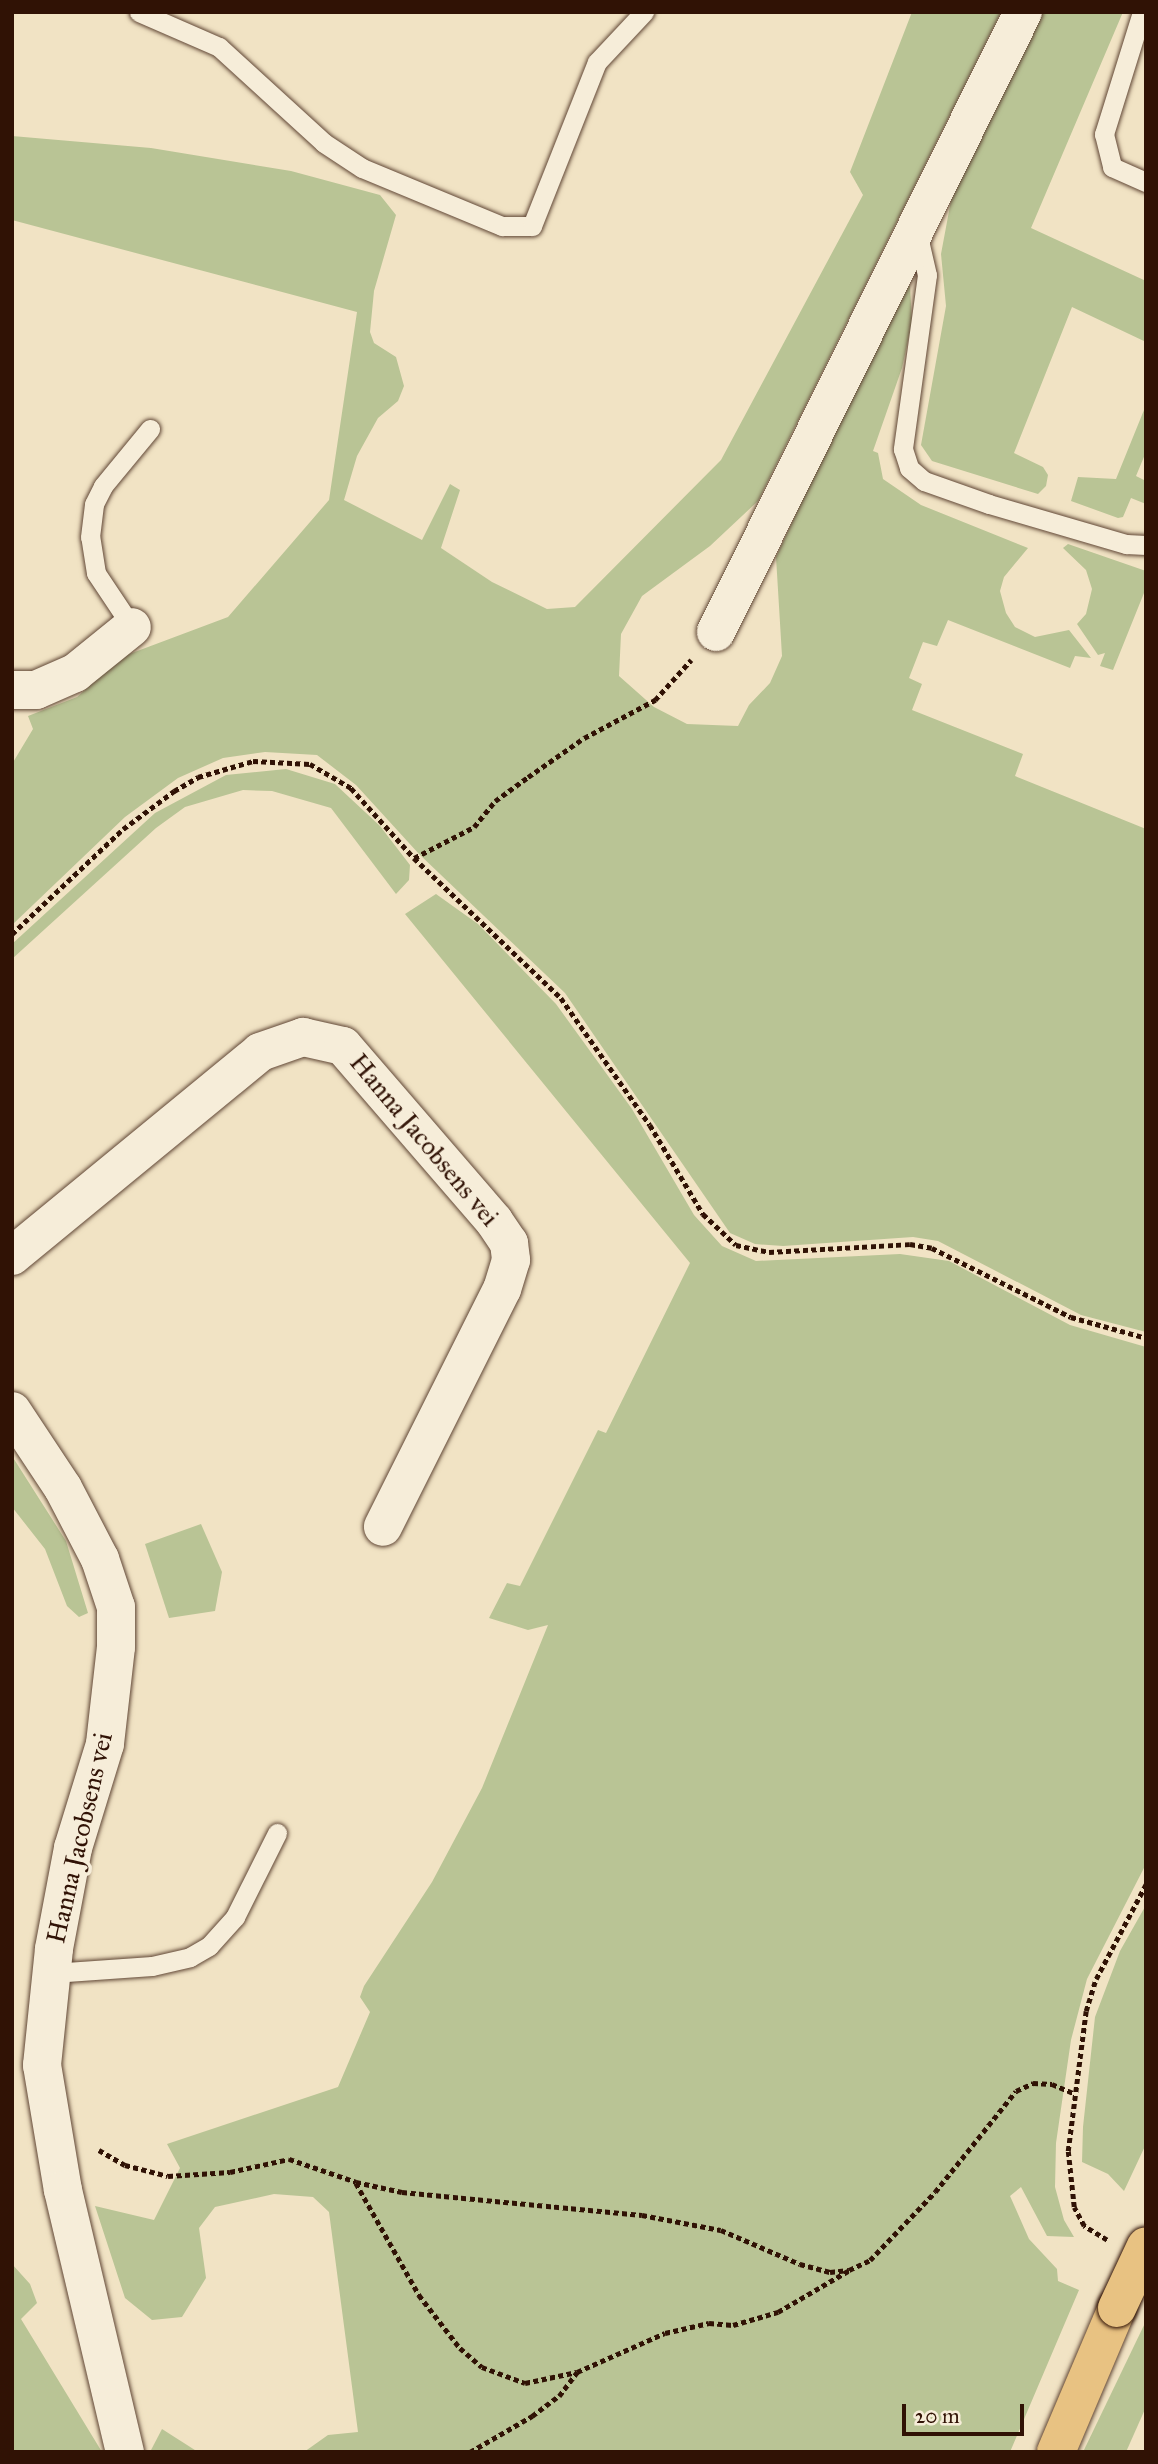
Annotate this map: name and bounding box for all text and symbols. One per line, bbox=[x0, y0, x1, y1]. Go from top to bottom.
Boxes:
street label: Hanna Jacobsens vei bbox=[343, 1047, 505, 1233]
street label: Hanna Jacobsens vei bbox=[41, 1729, 119, 1947]
scale bar bbox=[906, 2390, 1028, 2434]
text: 20 m bbox=[915, 2403, 960, 2429]

